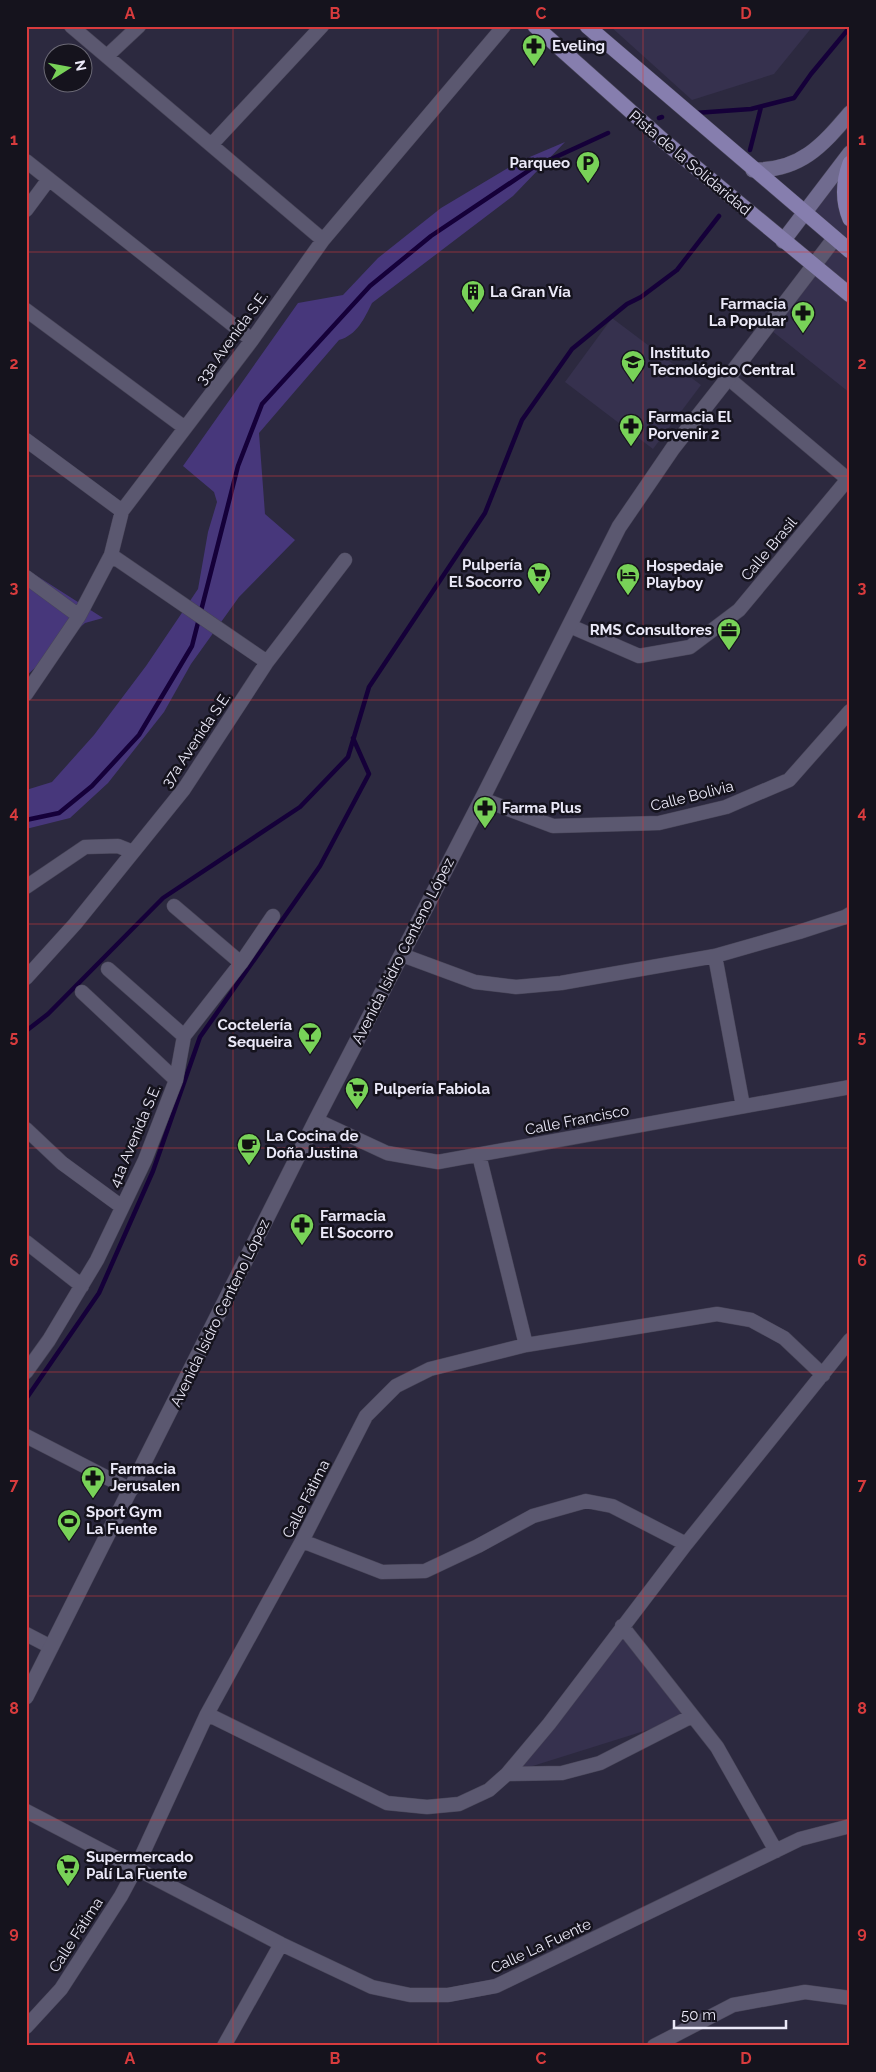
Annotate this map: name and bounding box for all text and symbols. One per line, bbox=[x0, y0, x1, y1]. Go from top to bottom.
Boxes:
text: A bbox=[125, 4, 136, 23]
text: B bbox=[330, 4, 341, 23]
text: C bbox=[536, 4, 547, 23]
text: D bbox=[740, 4, 752, 23]
pharmacy icon: Eveling bbox=[521, 33, 547, 67]
place label: Eveling bbox=[552, 37, 605, 55]
north arrow bbox=[42, 42, 92, 92]
text: N bbox=[72, 59, 90, 72]
street label: Pista de la Solidaridad bbox=[626, 107, 754, 219]
text: 1 bbox=[10, 130, 18, 149]
text: 1 bbox=[858, 130, 866, 149]
parking icon: Parqueo bbox=[575, 150, 601, 184]
place label: Parqueo bbox=[510, 154, 570, 172]
building icon: La Gran Vía bbox=[460, 279, 486, 313]
place label: La Gran Vía bbox=[490, 283, 571, 301]
street label: 33a Avenida S.E. bbox=[192, 288, 272, 388]
place label: Farmacia La Popular bbox=[709, 295, 786, 330]
pharmacy icon: Farmacia La Popular bbox=[790, 300, 816, 334]
place label: Instituto Tecnológico Central bbox=[650, 344, 795, 379]
school or university icon: Instituto Tecnológico Central bbox=[620, 349, 646, 383]
text: 2 bbox=[9, 354, 19, 373]
text: 2 bbox=[857, 354, 867, 373]
place label: Farmacia El Porvenir 2 bbox=[648, 408, 731, 443]
pharmacy icon: Farmacia El Porvenir 2 bbox=[618, 413, 644, 447]
street label: Calle Brasil bbox=[737, 513, 801, 584]
place label: Pulpería El Socorro bbox=[449, 556, 522, 591]
place label: Hospedaje Playboy bbox=[646, 557, 723, 592]
supermarket icon: Pulpería El Socorro bbox=[526, 561, 552, 595]
hotel icon: Hospedaje Playboy bbox=[615, 562, 641, 596]
text: 3 bbox=[10, 578, 19, 597]
text: 3 bbox=[858, 578, 867, 597]
office icon: RMS Consultores bbox=[716, 617, 742, 651]
place label: RMS Consultores bbox=[590, 621, 712, 639]
street label: 37a Avenida S.E. bbox=[158, 689, 234, 791]
street label: Calle Bolivia bbox=[649, 777, 735, 815]
pharmacy icon: Farma Plus bbox=[472, 795, 498, 829]
place label: Farma Plus bbox=[502, 799, 581, 817]
text: 4 bbox=[9, 803, 19, 822]
text: 4 bbox=[857, 803, 867, 822]
street label: Avenida Isidro Centeno López bbox=[348, 855, 458, 1047]
place label: Coctelería Sequeira bbox=[218, 1016, 292, 1051]
bar icon: Coctelería Sequeira bbox=[297, 1021, 323, 1055]
text: 5 bbox=[10, 1027, 19, 1046]
text: 5 bbox=[858, 1027, 867, 1046]
supermarket icon: Pulpería Fabiola bbox=[344, 1076, 370, 1110]
place label: Pulpería Fabiola bbox=[374, 1080, 490, 1098]
street label: 41a Avenida S.E. bbox=[105, 1082, 165, 1190]
street label: Calle Francisco bbox=[523, 1101, 631, 1139]
place label: La Cocina de Doña Justina bbox=[266, 1127, 359, 1162]
cafe icon: La Cocina de Doña Justina bbox=[236, 1132, 262, 1166]
place label: Farmacia El Socorro bbox=[320, 1207, 393, 1242]
pharmacy icon: Farmacia El Socorro bbox=[289, 1212, 315, 1246]
street label: Avenida Isidro Centeno López bbox=[167, 1216, 273, 1410]
text: 6 bbox=[9, 1251, 19, 1270]
text: 6 bbox=[857, 1251, 867, 1270]
street label: Calle Fátima bbox=[279, 1457, 333, 1541]
place label: Farmacia Jerusalen bbox=[110, 1460, 180, 1495]
pharmacy icon: Farmacia Jerusalen bbox=[80, 1465, 106, 1499]
text: 7 bbox=[10, 1475, 19, 1494]
text: 7 bbox=[858, 1475, 867, 1494]
place label: Sport Gym La Fuente bbox=[86, 1503, 162, 1538]
sports icon: Sport Gym La Fuente bbox=[56, 1508, 82, 1542]
text: 8 bbox=[9, 1699, 19, 1718]
text: 8 bbox=[857, 1699, 867, 1718]
place label: Supermercado Palí La Fuente bbox=[86, 1848, 193, 1883]
supermarket icon: Supermercado Palí La Fuente bbox=[55, 1853, 81, 1887]
street label: Calle Fátima bbox=[45, 1894, 107, 1976]
street label: Calle La Fuente bbox=[488, 1915, 594, 1977]
text: 9 bbox=[9, 1923, 19, 1942]
text: 9 bbox=[857, 1923, 867, 1942]
scale bar bbox=[674, 1997, 786, 2029]
text: 50 m bbox=[681, 2006, 716, 2024]
text: A bbox=[125, 2049, 136, 2068]
text: B bbox=[330, 2049, 341, 2068]
text: C bbox=[536, 2049, 547, 2068]
text: D bbox=[740, 2049, 752, 2068]

